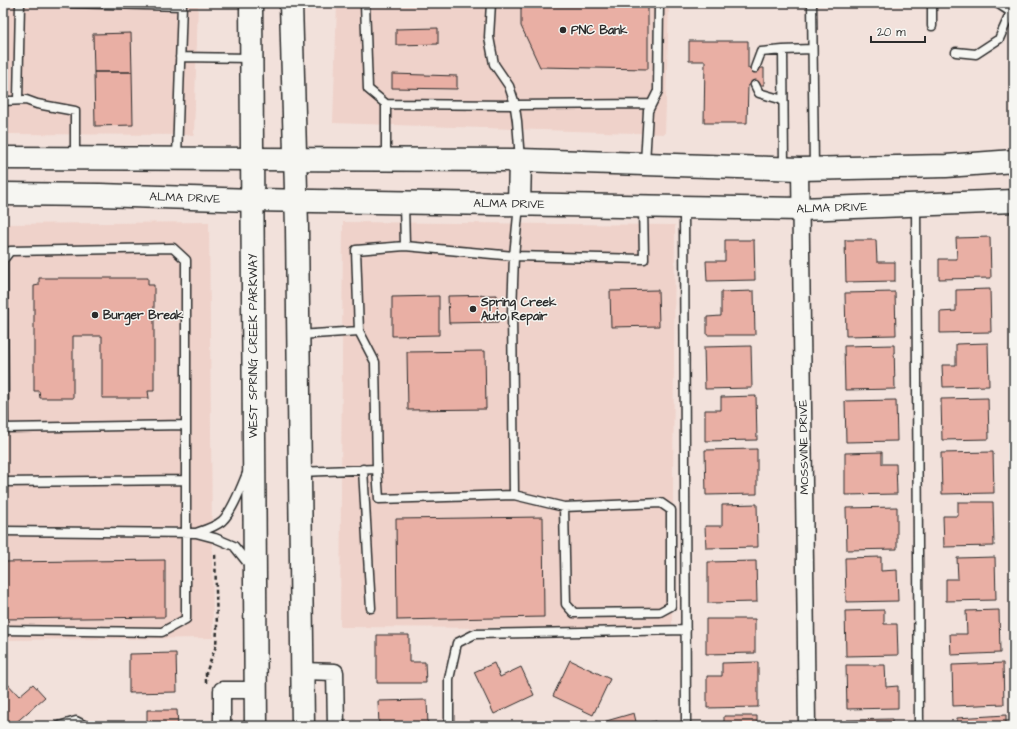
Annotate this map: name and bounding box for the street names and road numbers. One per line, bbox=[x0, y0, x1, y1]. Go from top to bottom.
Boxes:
street label: ALMA DRIVE bbox=[149, 188, 221, 208]
street label: ALMA DRIVE bbox=[473, 195, 545, 213]
street label: ALMA DRIVE bbox=[796, 198, 868, 218]
street label: WEST SPRING CREEK PARKWAY bbox=[245, 253, 262, 438]
street label: MOSSVINE DRIVE bbox=[795, 399, 813, 495]

